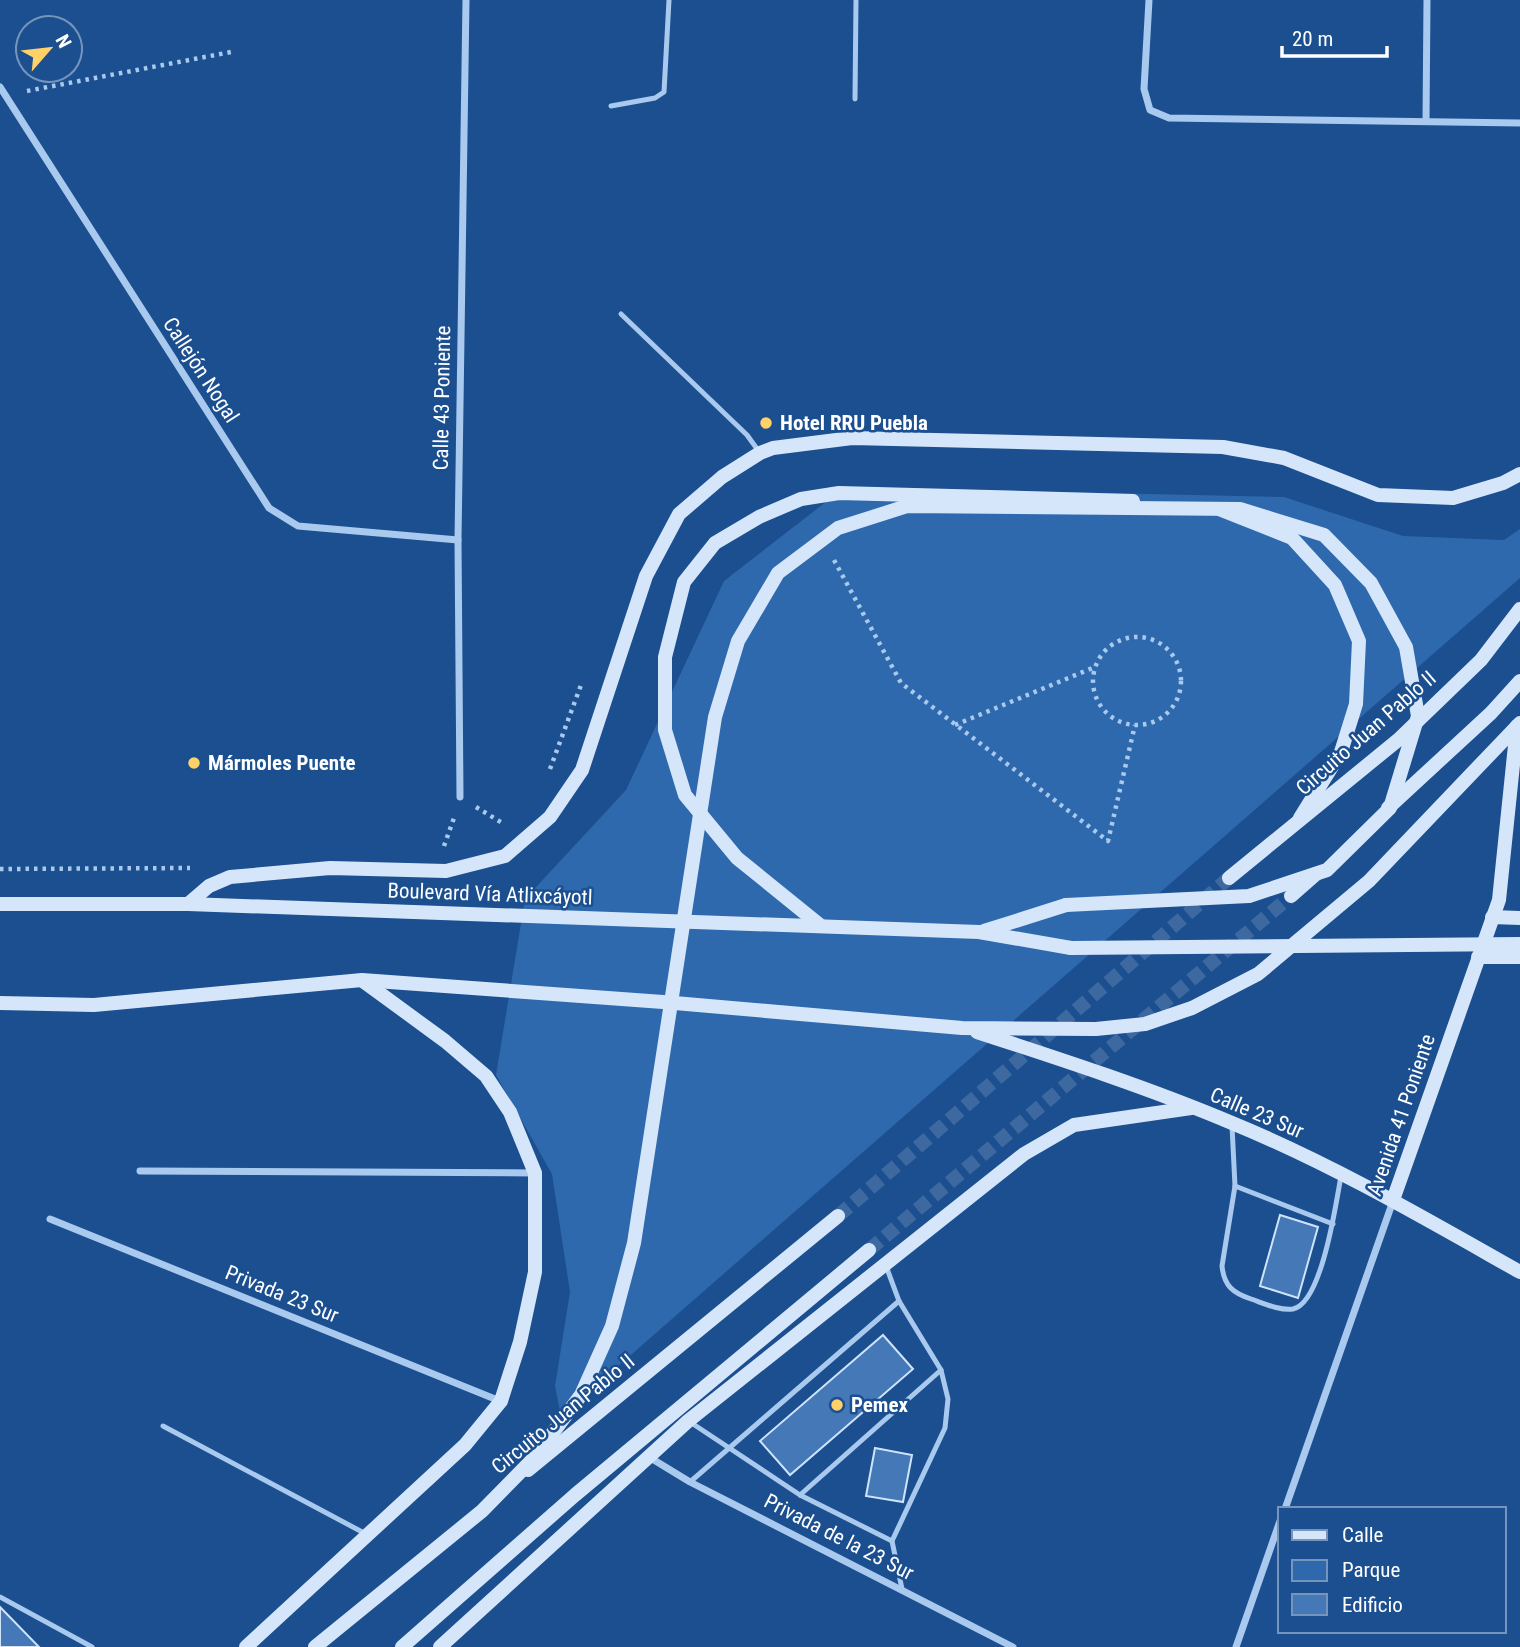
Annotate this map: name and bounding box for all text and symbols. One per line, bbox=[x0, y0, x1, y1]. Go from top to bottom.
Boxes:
north arrow bbox=[14, 14, 84, 84]
scale bar bbox=[1282, 14, 1387, 58]
text: 20 m bbox=[1292, 27, 1333, 51]
text: N bbox=[51, 31, 76, 52]
street label: Callejón Nogal bbox=[158, 313, 244, 427]
street label: Calle 43 Poniente bbox=[429, 325, 455, 471]
place label: Hotel RRU Puebla bbox=[780, 411, 928, 435]
marker: Hotel RRU Puebla bbox=[758, 415, 774, 431]
street label: Circuito Juan Pablo II bbox=[1291, 666, 1441, 800]
place label: Mármoles Puente bbox=[208, 751, 356, 775]
marker: Mármoles Puente bbox=[186, 755, 202, 771]
street label: Boulevard Vía Atlixcáyotl bbox=[387, 878, 593, 910]
street label: Avenida 41 Poniente bbox=[1362, 1031, 1440, 1199]
street label: Calle 23 Sur bbox=[1207, 1083, 1307, 1143]
street label: Privada 23 Sur bbox=[222, 1260, 342, 1328]
street label: Circuito Juan Pablo II bbox=[487, 1349, 639, 1479]
place label: Pemex bbox=[851, 1393, 908, 1417]
marker: Pemex bbox=[829, 1397, 845, 1413]
street label: Privada de la 23 Sur bbox=[760, 1489, 918, 1585]
legend bbox=[1278, 1507, 1506, 1633]
text: Calle bbox=[1342, 1523, 1384, 1547]
text: Parque bbox=[1342, 1558, 1400, 1582]
text: Edificio bbox=[1342, 1593, 1403, 1617]

